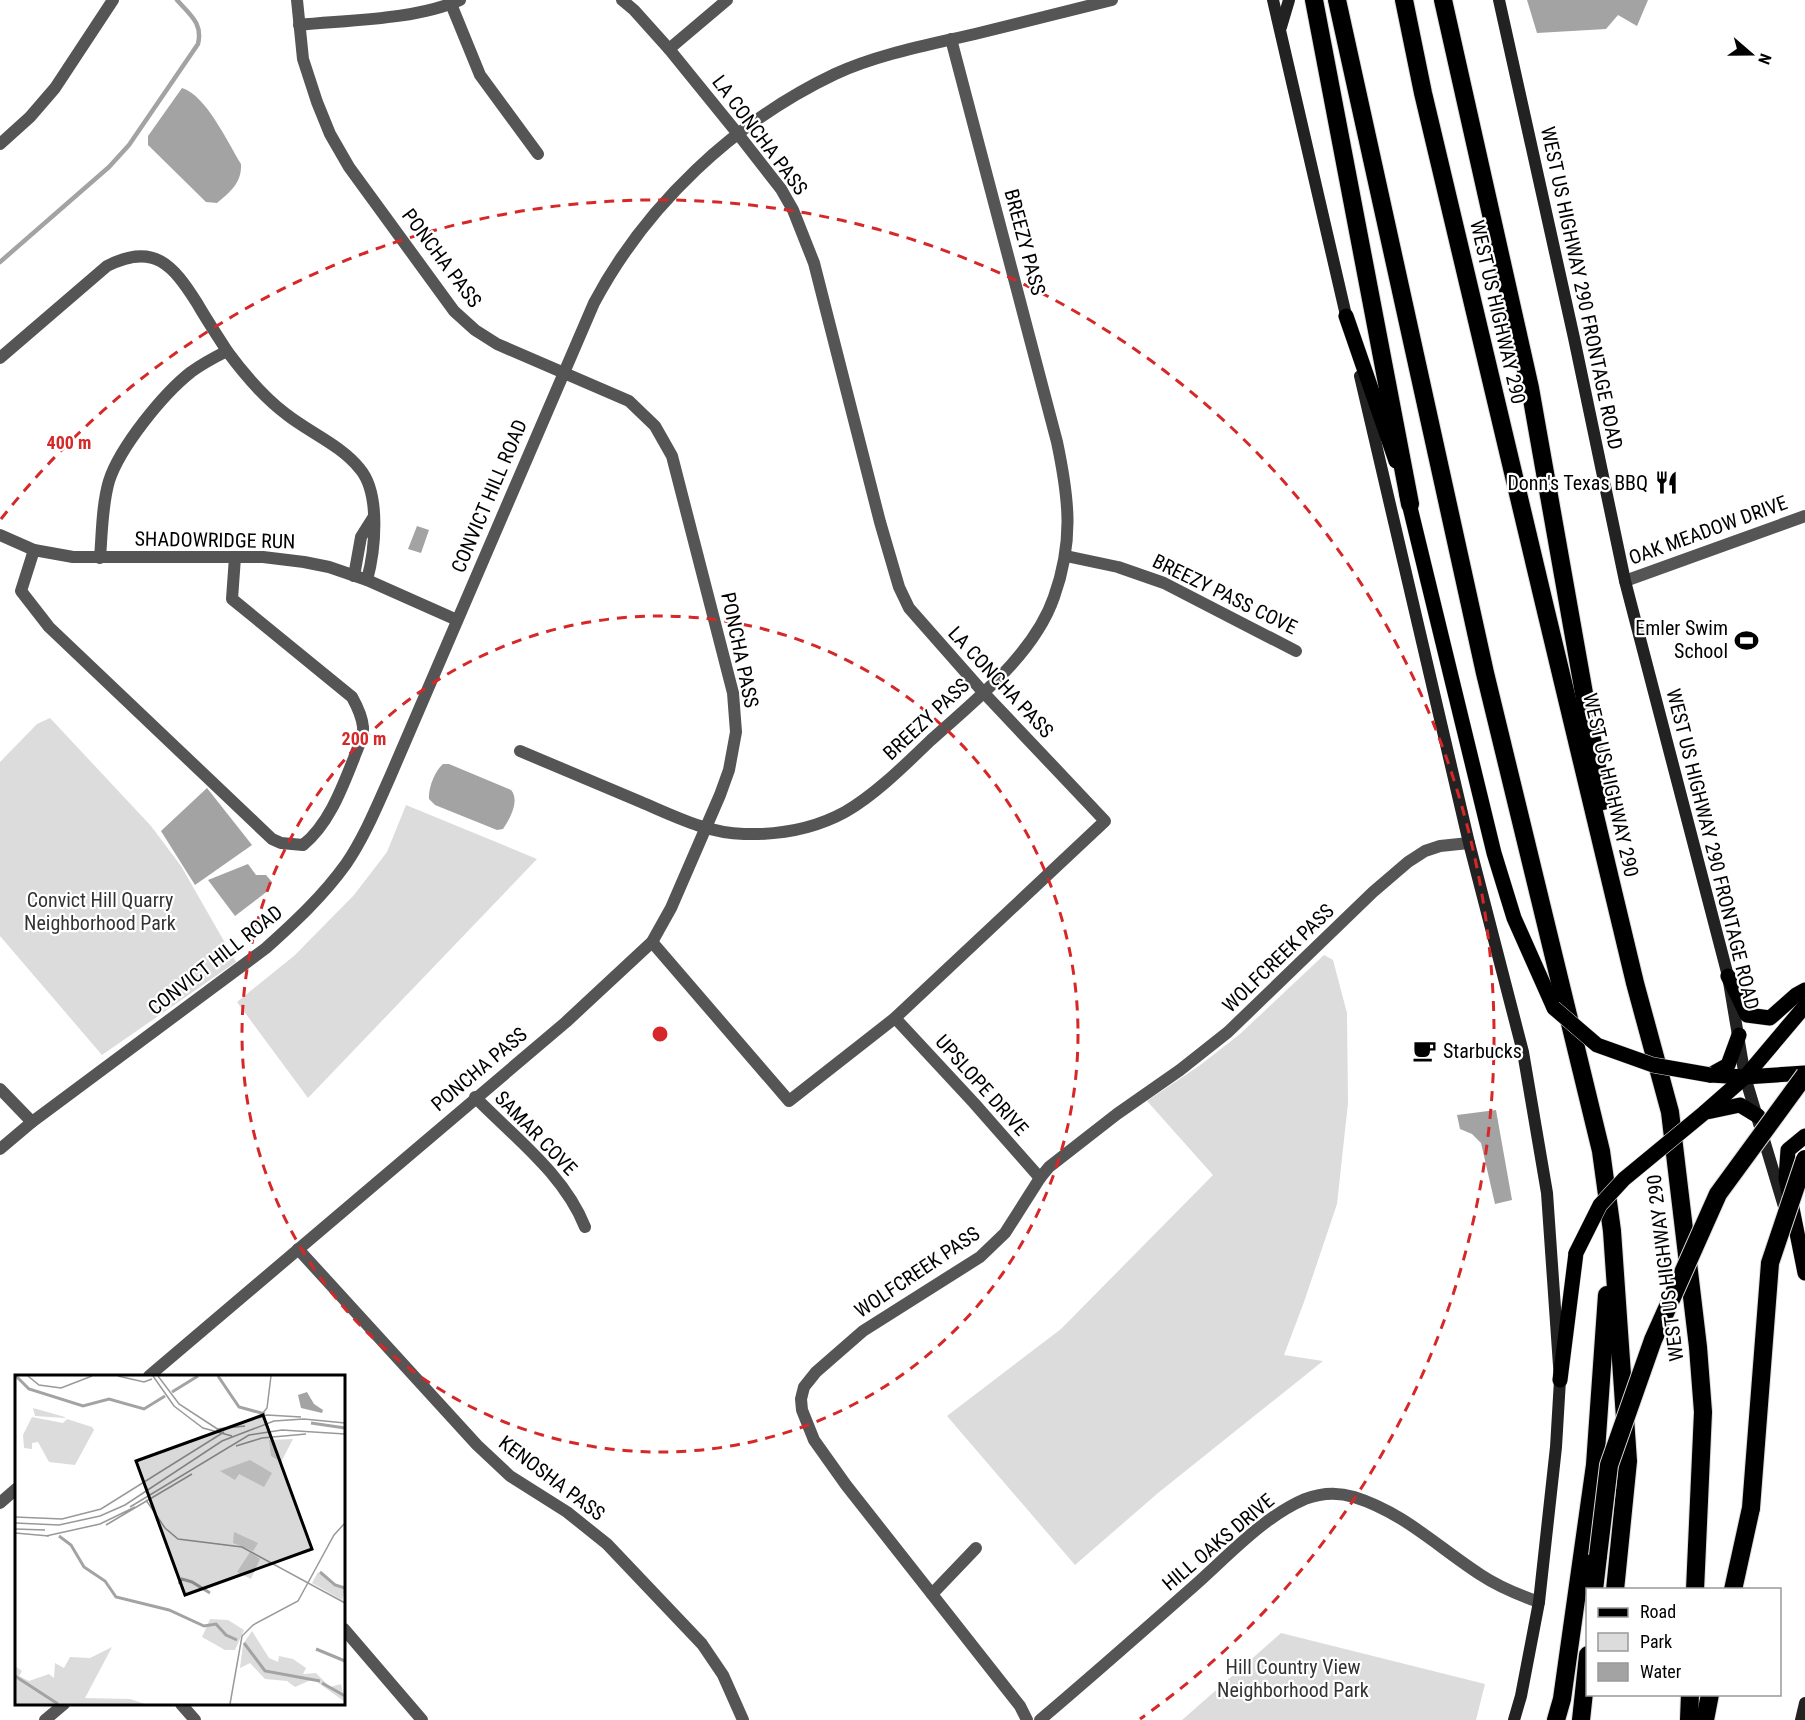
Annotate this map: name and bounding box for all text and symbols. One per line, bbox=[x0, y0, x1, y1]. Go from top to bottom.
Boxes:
north arrow bbox=[1721, 24, 1781, 84]
text: N bbox=[1754, 51, 1775, 67]
street label: LA CONCHA PASS bbox=[707, 70, 813, 200]
street label: WEST US HIGHWAY 290 FRONTAGE ROAD bbox=[1536, 124, 1628, 452]
street label: BREEZY PASS bbox=[999, 186, 1051, 298]
street label: PONCHA PASS bbox=[397, 204, 487, 312]
street label: WEST US HIGHWAY 290 bbox=[1465, 218, 1531, 406]
street label: CONVICT HILL ROAD bbox=[446, 416, 532, 576]
text: 400 m bbox=[47, 432, 91, 453]
restaurant icon: Donn's Texas BBQ bbox=[1653, 470, 1679, 496]
place label: Donn's Texas BBQ bbox=[1507, 471, 1648, 495]
street label: OAK MEADOW DRIVE bbox=[1625, 490, 1791, 570]
street label: SHADOWRIDGE RUN bbox=[134, 527, 296, 553]
street label: BREEZY PASS COVE bbox=[1149, 549, 1301, 639]
street label: PONCHA PASS bbox=[716, 590, 764, 710]
place label: Emler Swim School bbox=[1635, 616, 1728, 663]
street label: LA CONCHA PASS bbox=[943, 621, 1059, 743]
sports icon: Emler Swim School bbox=[1733, 627, 1759, 653]
street label: BREEZY PASS bbox=[878, 673, 974, 765]
street label: WEST US HIGHWAY 290 FRONTAGE ROAD bbox=[1661, 686, 1765, 1012]
street label: WEST US HIGHWAY 290 bbox=[1578, 691, 1644, 879]
text: 200 m bbox=[342, 728, 386, 749]
park label: Convict Hill Quarry Neighborhood Park bbox=[24, 888, 176, 935]
street label: WOLFCREEK PASS bbox=[1217, 899, 1339, 1017]
street label: CONVICT HILL ROAD bbox=[143, 900, 287, 1020]
street label: PONCHA PASS bbox=[426, 1022, 532, 1116]
centre of rings bbox=[650, 1024, 670, 1044]
street label: UPSLOPE DRIVE bbox=[930, 1030, 1034, 1140]
cafe icon: Starbucks bbox=[1412, 1038, 1438, 1064]
place label: Starbucks bbox=[1443, 1039, 1522, 1063]
street label: SAMAR COVE bbox=[490, 1086, 582, 1180]
street label: WEST US HIGHWAY 290 bbox=[1642, 1173, 1688, 1363]
street label: WOLFCREEK PASS bbox=[850, 1221, 984, 1323]
inset map bbox=[15, 1375, 345, 1705]
street label: KENOSHA PASS bbox=[494, 1430, 610, 1526]
street label: HILL OAKS DRIVE bbox=[1157, 1488, 1279, 1596]
legend bbox=[1586, 1588, 1781, 1696]
text: Road bbox=[1640, 1601, 1676, 1622]
text: Park bbox=[1640, 1631, 1672, 1652]
park label: Hill Country View Neighborhood Park bbox=[1217, 1655, 1369, 1702]
text: Water bbox=[1640, 1661, 1682, 1682]

